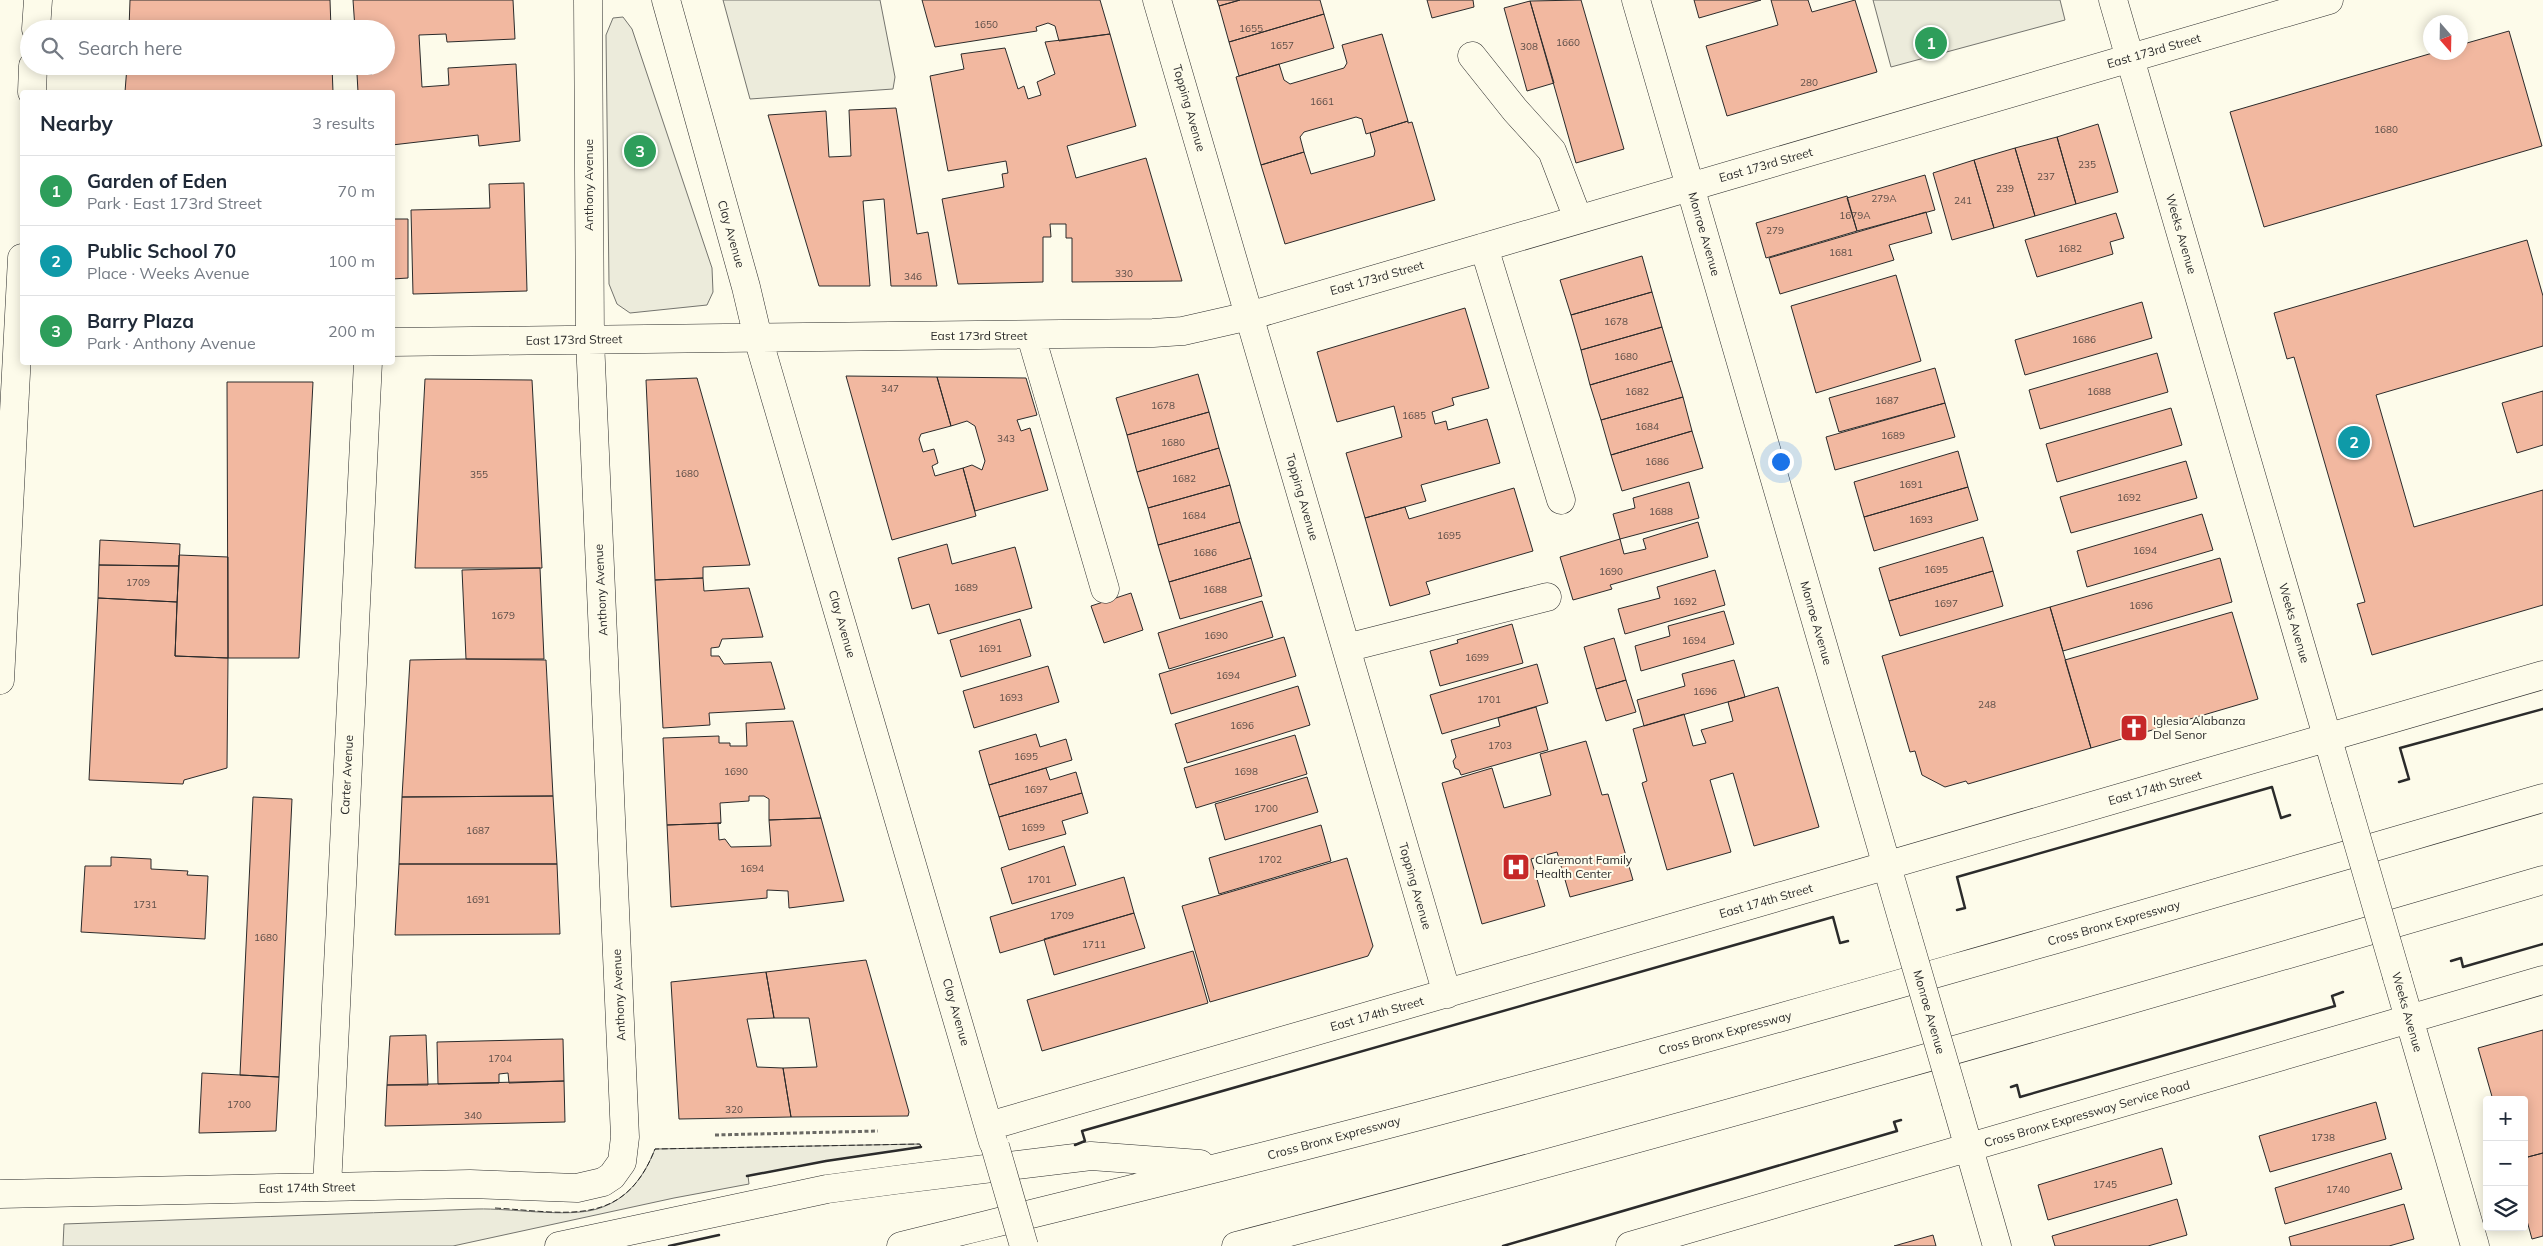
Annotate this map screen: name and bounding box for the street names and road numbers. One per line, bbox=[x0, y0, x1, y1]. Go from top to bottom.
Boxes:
street label: East 173rd Street bbox=[2105, 30, 2202, 71]
street label: Topping Avenue bbox=[1170, 63, 1209, 153]
street label: Anthony Avenue bbox=[581, 139, 596, 231]
street label: East 173rd Street bbox=[1717, 144, 1814, 185]
street label: Monroe Avenue bbox=[1685, 190, 1724, 278]
street label: Weeks Avenue bbox=[2163, 192, 2200, 276]
street label: Clay Avenue bbox=[715, 198, 748, 269]
street label: East 173rd Street bbox=[1328, 257, 1425, 298]
street label: East 173rd Street bbox=[931, 328, 1027, 343]
street label: East 173rd Street bbox=[525, 331, 623, 348]
street label: Topping Avenue bbox=[1283, 452, 1322, 542]
street label: Anthony Avenue bbox=[591, 544, 610, 636]
street label: Monroe Avenue bbox=[1797, 579, 1836, 667]
street label: Weeks Avenue bbox=[2276, 581, 2313, 665]
street label: Clay Avenue bbox=[826, 588, 859, 659]
street label: Carter Avenue bbox=[337, 735, 356, 815]
street label: East 174th Street bbox=[2106, 767, 2203, 808]
street label: Topping Avenue bbox=[1396, 841, 1435, 931]
street label: East 174th Street bbox=[1717, 880, 1814, 921]
street label: Cross Bronx Expressway bbox=[2046, 896, 2183, 949]
street label: Anthony Avenue bbox=[609, 949, 628, 1041]
street label: Monroe Avenue bbox=[1910, 968, 1949, 1056]
street label: Weeks Avenue bbox=[2389, 970, 2426, 1054]
street label: Clay Avenue bbox=[940, 976, 973, 1047]
street label: East 174th Street bbox=[1328, 993, 1425, 1034]
street label: Cross Bronx Expressway bbox=[1657, 1007, 1794, 1058]
street label: Cross Bronx Expressway Service Road bbox=[1982, 1077, 2191, 1150]
street label: Cross Bronx Expressway bbox=[1266, 1112, 1403, 1163]
street label: East 174th Street bbox=[259, 1179, 355, 1196]

